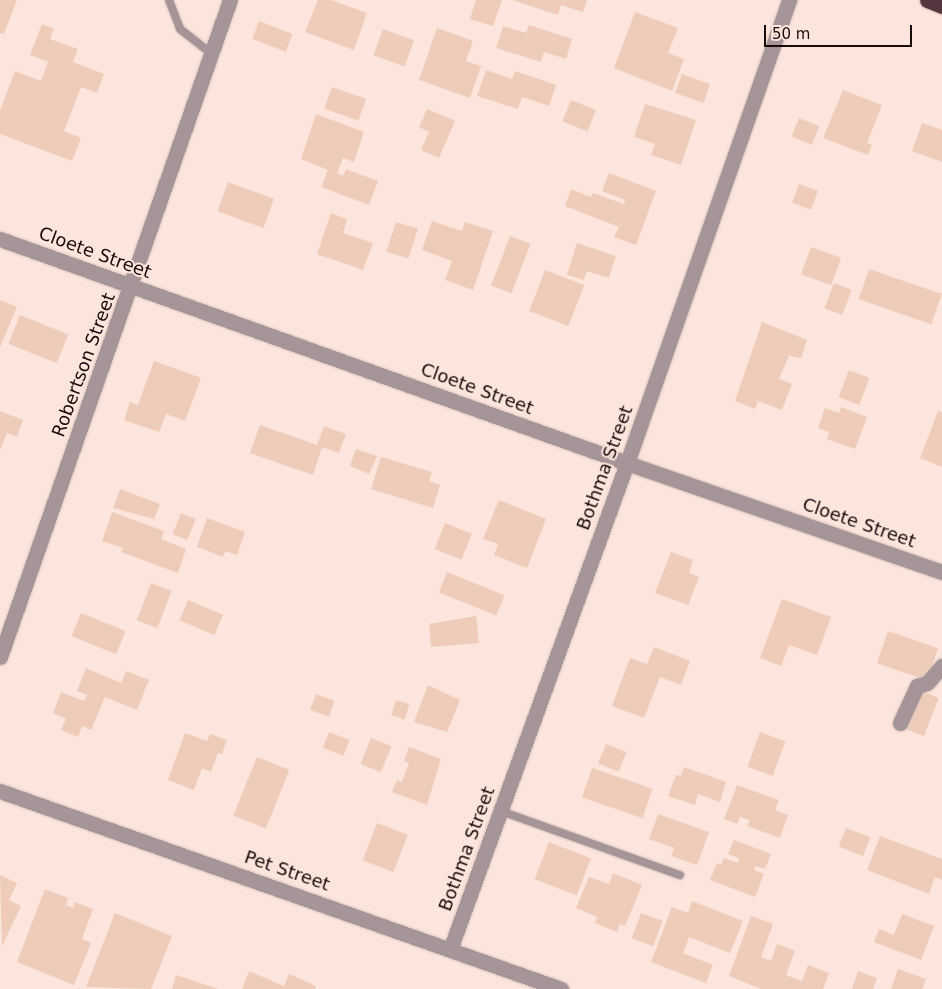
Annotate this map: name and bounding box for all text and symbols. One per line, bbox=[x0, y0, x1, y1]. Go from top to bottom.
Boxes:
scale bar bbox=[767, 15, 914, 47]
text: 50 m bbox=[772, 25, 810, 43]
street label: Cloete Street bbox=[36, 223, 154, 283]
street label: Robertson Street bbox=[48, 290, 120, 440]
street label: Cloete Street bbox=[418, 359, 536, 419]
street label: Bothma Street bbox=[572, 403, 638, 533]
street label: Cloete Street bbox=[800, 494, 918, 552]
street label: Bothma Street bbox=[434, 784, 500, 914]
street label: Pet Street bbox=[242, 846, 332, 896]

